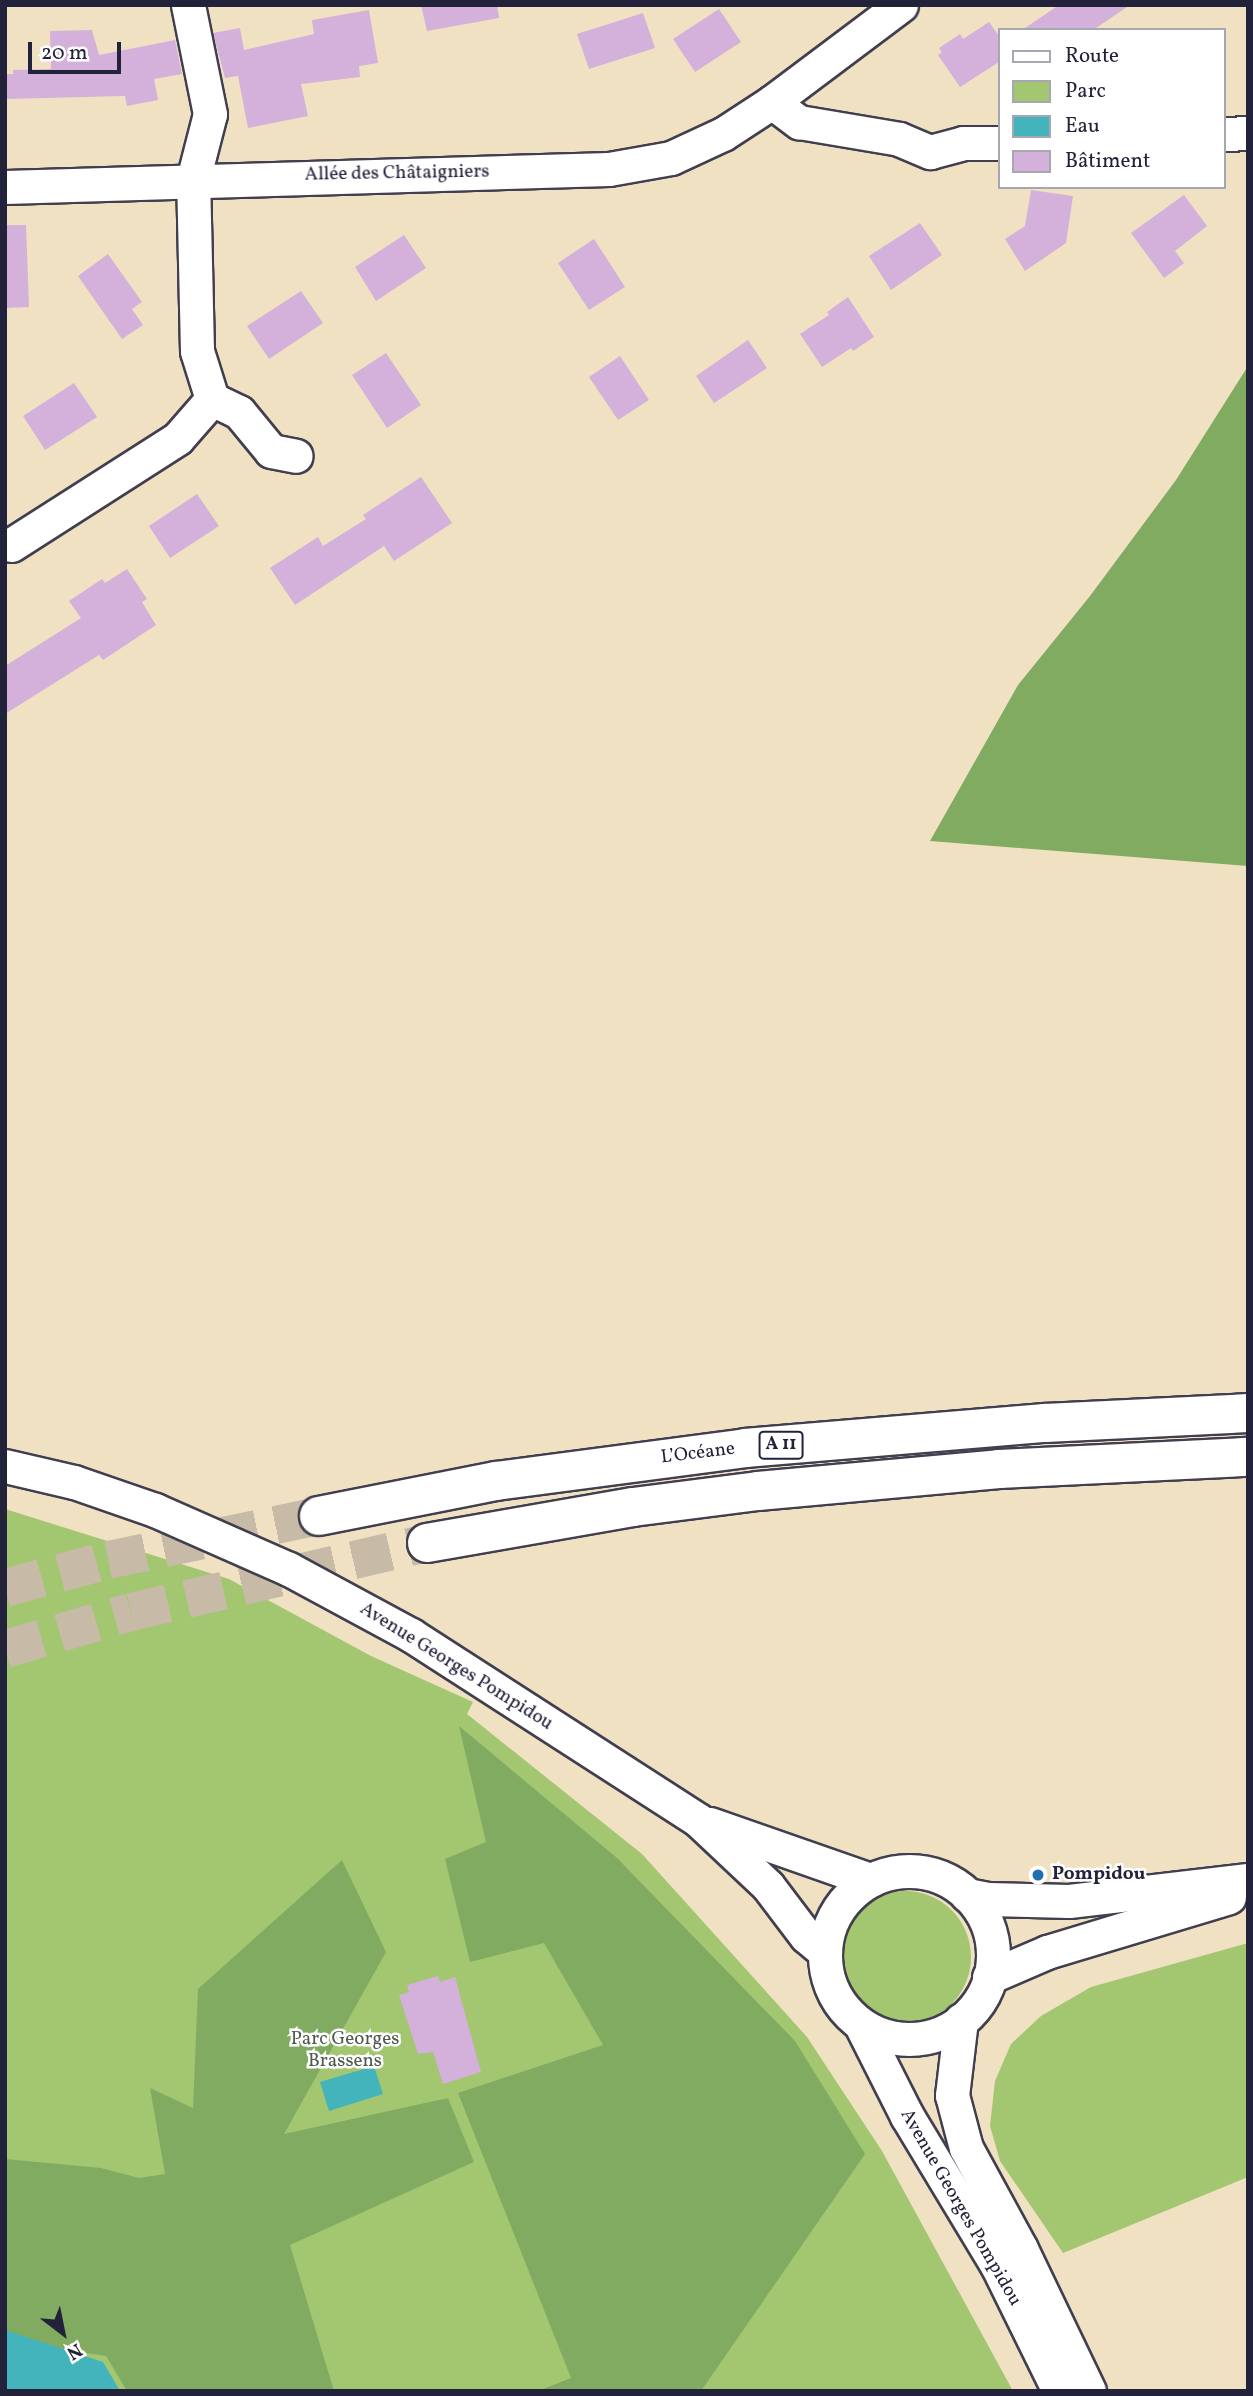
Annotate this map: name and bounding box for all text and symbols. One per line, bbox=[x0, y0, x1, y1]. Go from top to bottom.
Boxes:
scale bar bbox=[32, 28, 124, 72]
legend bbox=[998, 28, 1225, 189]
text: 20 m bbox=[41, 39, 87, 68]
text: Route bbox=[1065, 42, 1119, 71]
text: Parc bbox=[1065, 77, 1106, 106]
text: Eau bbox=[1065, 112, 1100, 141]
text: Bâtiment bbox=[1065, 147, 1150, 176]
street label: Allée des Châtaigniers bbox=[304, 161, 490, 187]
road number: A 11 bbox=[758, 1430, 804, 1460]
street label: L’Océane bbox=[660, 1438, 736, 1470]
street label: Avenue Georges Pompidou bbox=[355, 1598, 557, 1736]
place label: Pompidou bbox=[1052, 1864, 1145, 1886]
marker: Pompidou bbox=[1030, 1867, 1046, 1883]
park label: Parc Georges Brassens bbox=[291, 2029, 399, 2073]
street label: Avenue Georges Pompidou bbox=[894, 2106, 1026, 2310]
north arrow bbox=[28, 2298, 98, 2368]
text: N bbox=[61, 2336, 87, 2365]

